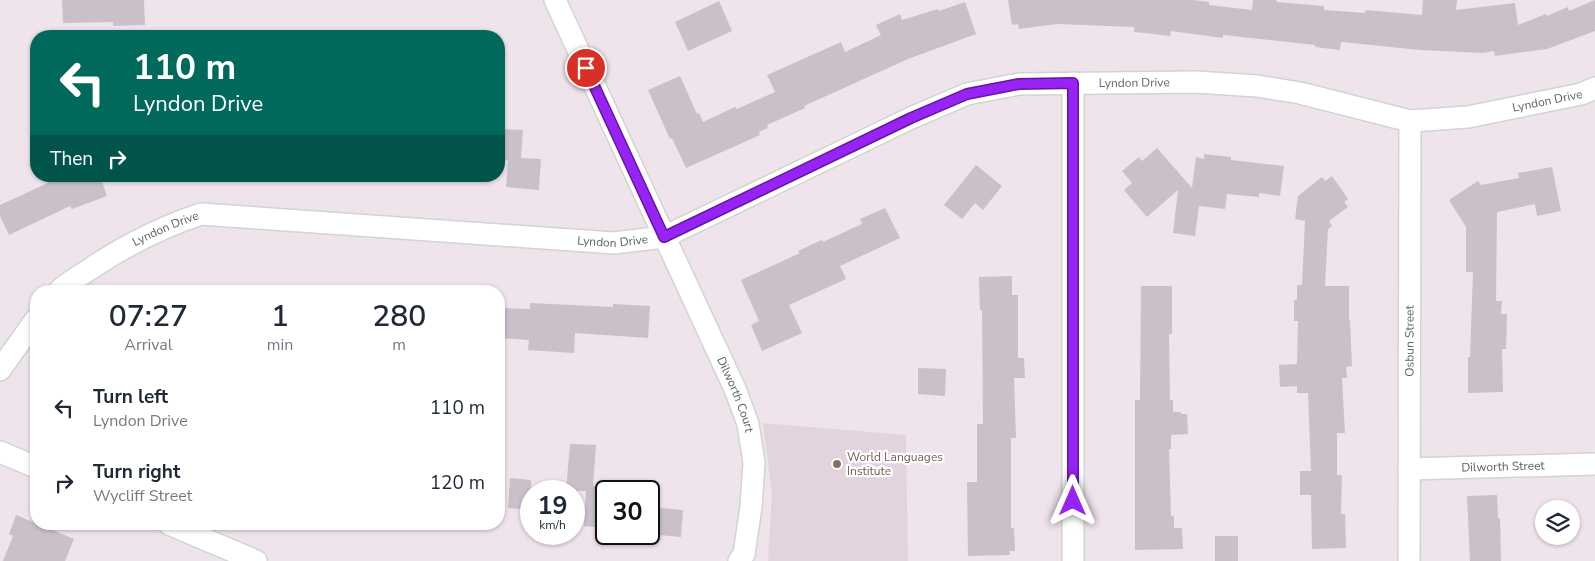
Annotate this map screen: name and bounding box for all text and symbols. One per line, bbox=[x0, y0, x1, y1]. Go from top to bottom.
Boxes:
text: 110 m bbox=[133, 44, 236, 91]
pin bbox=[565, 47, 607, 89]
icon: left bbox=[50, 50, 115, 115]
icon: arrive bbox=[572, 54, 600, 82]
street label: Lyndon Drive bbox=[1099, 74, 1170, 91]
street label: Lyndon Drive bbox=[1511, 86, 1584, 116]
text: Lyndon Drive bbox=[133, 89, 263, 119]
icon: right bbox=[103, 145, 131, 173]
text: Then bbox=[50, 146, 93, 172]
street label: Lyndon Drive bbox=[129, 207, 201, 250]
street label: Lyndon Drive bbox=[577, 231, 649, 251]
text: 07:27 bbox=[109, 296, 188, 337]
text: 1 bbox=[271, 296, 289, 337]
text: 280 bbox=[372, 296, 426, 337]
street label: Osbun Street bbox=[1401, 304, 1418, 377]
text: Arrival bbox=[124, 334, 172, 356]
text: min bbox=[267, 334, 293, 356]
text: m bbox=[392, 334, 406, 356]
street label: Dilworth Court bbox=[713, 354, 757, 434]
text: Turn left bbox=[93, 384, 168, 410]
icon: left bbox=[50, 394, 78, 422]
text: 110 m bbox=[430, 395, 485, 421]
text: Lyndon Drive bbox=[93, 410, 188, 432]
place label: World Languages Institute bbox=[847, 449, 943, 479]
street label: Dilworth Street bbox=[1461, 457, 1546, 476]
marker: World Languages Institute bbox=[831, 458, 843, 470]
text: Turn right bbox=[93, 459, 180, 485]
icon: right bbox=[50, 469, 78, 497]
text: 120 m bbox=[430, 470, 485, 496]
position arrow bbox=[1046, 474, 1098, 526]
speed limit sign: 30 bbox=[595, 480, 660, 545]
text: Wycliff Street bbox=[93, 485, 192, 507]
text: 19 bbox=[537, 489, 568, 523]
map controls bbox=[1535, 500, 1580, 545]
button: layers bbox=[1535, 500, 1580, 545]
text: km/h bbox=[539, 517, 566, 533]

